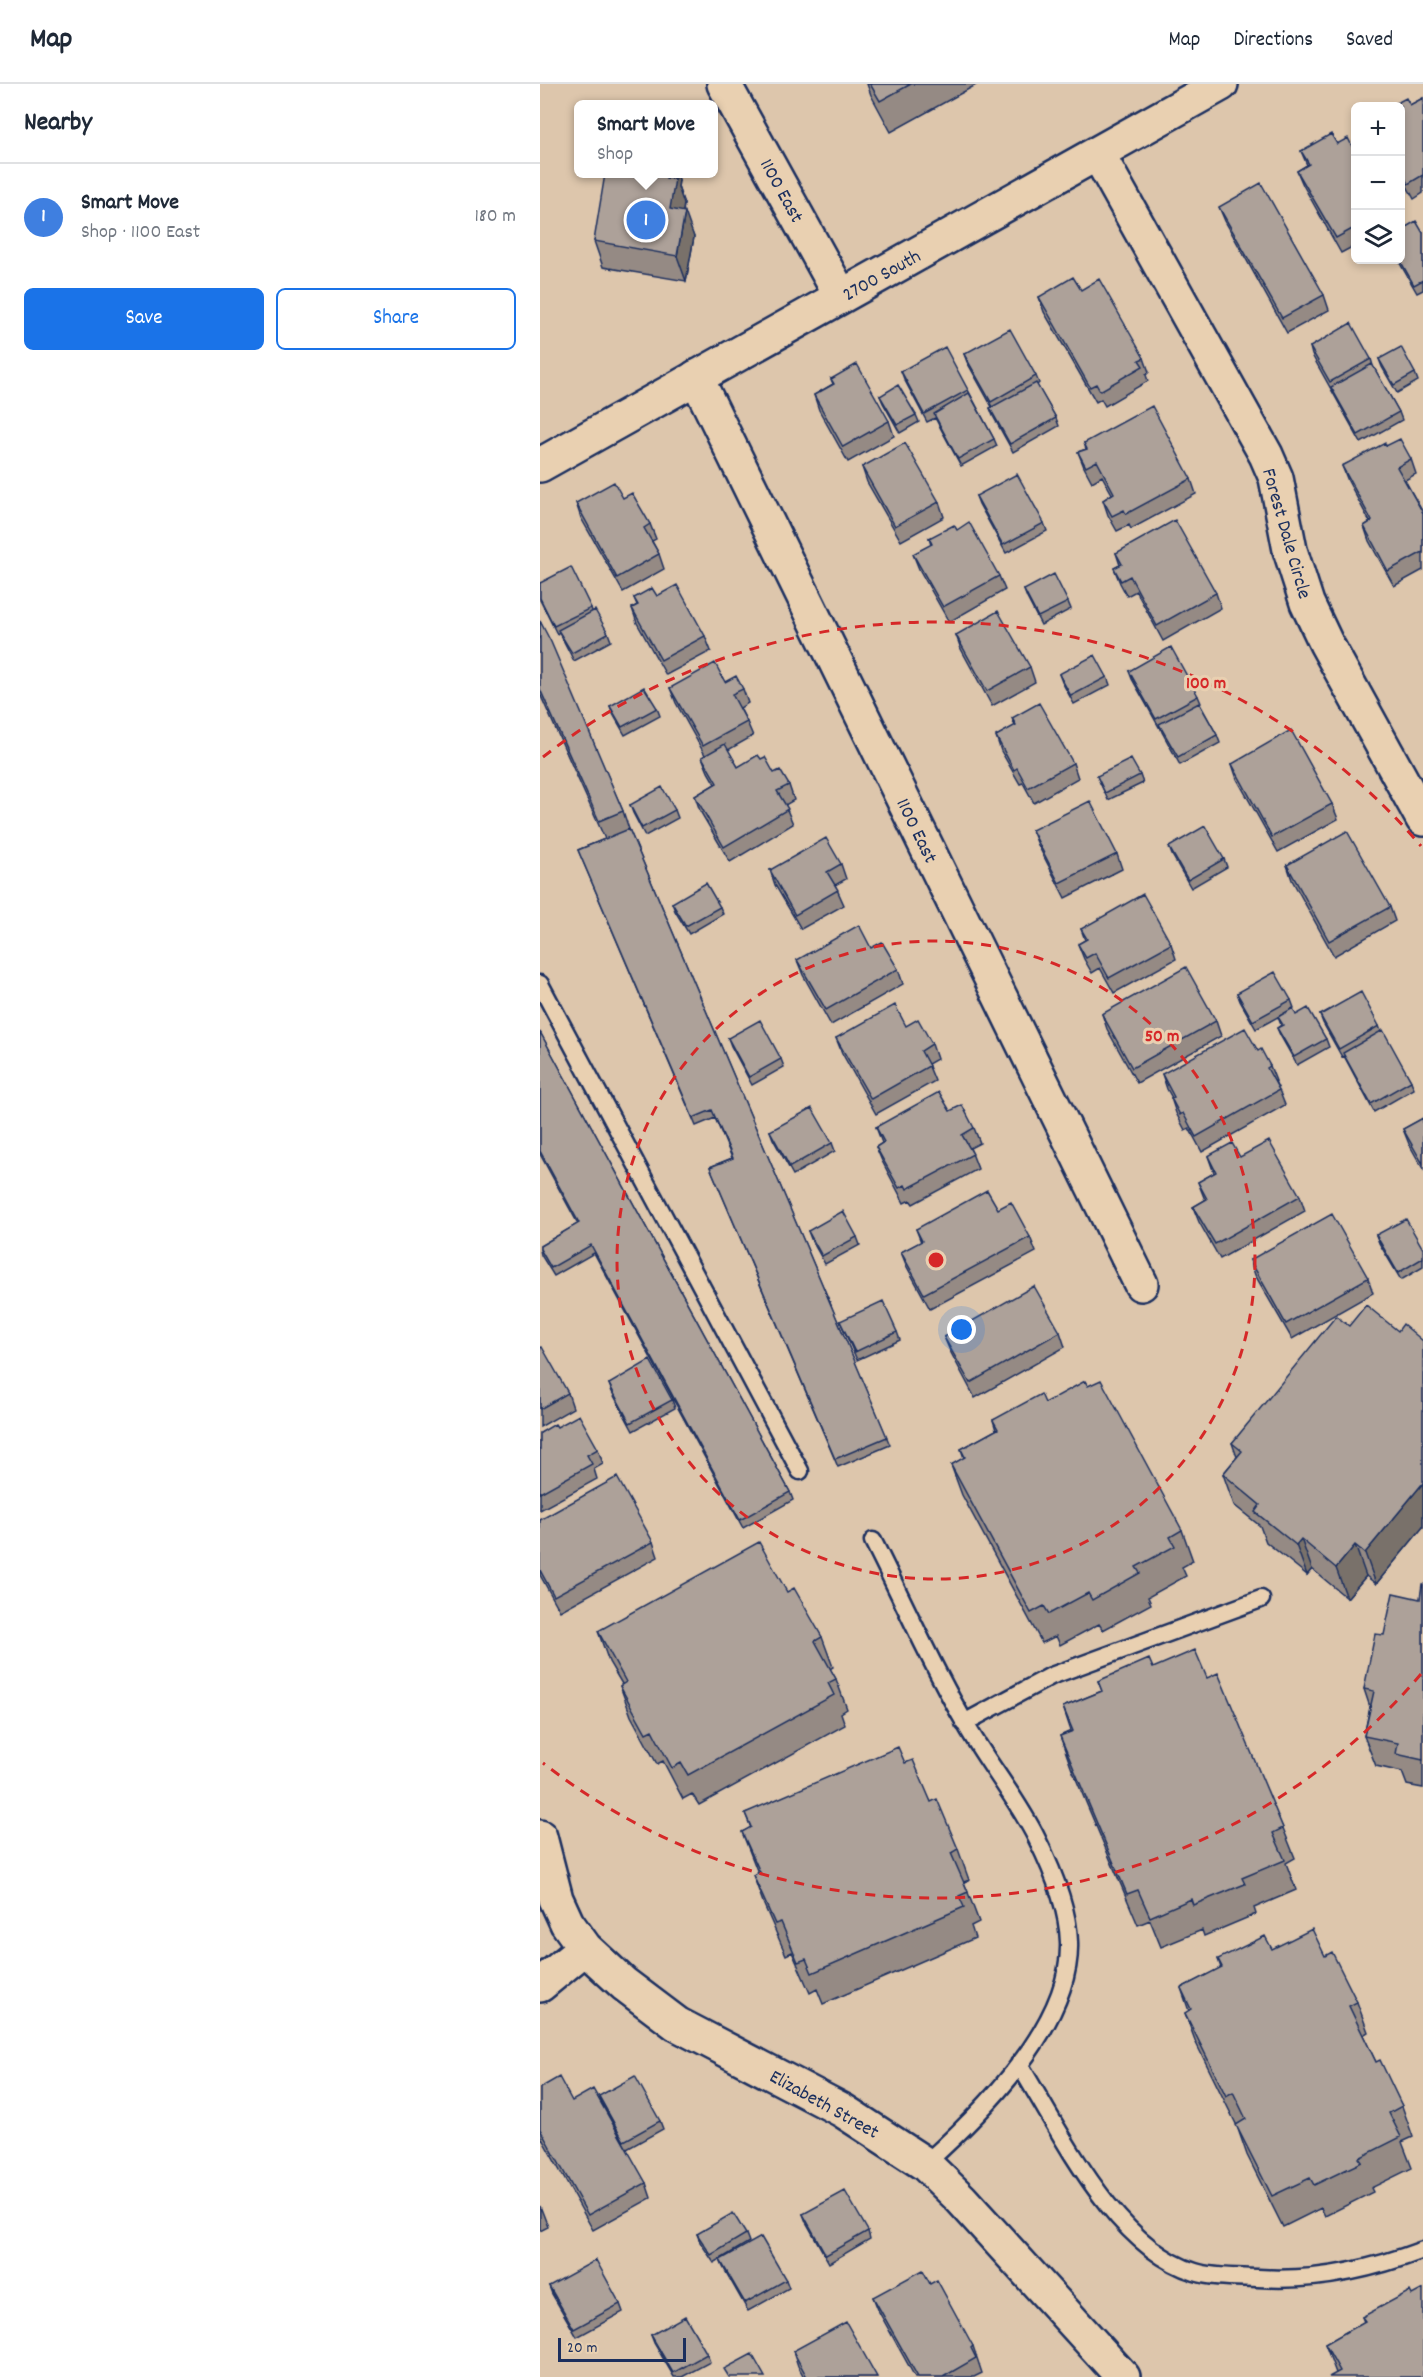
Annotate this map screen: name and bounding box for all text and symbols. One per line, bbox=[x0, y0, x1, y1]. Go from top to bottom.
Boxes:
text: Map bbox=[30, 21, 72, 61]
text: Map bbox=[1169, 26, 1200, 56]
text: Directions bbox=[1233, 26, 1313, 56]
text: Saved bbox=[1346, 26, 1393, 56]
popup bbox=[574, 100, 718, 178]
map controls bbox=[1351, 102, 1405, 264]
button: + bbox=[1351, 102, 1405, 156]
text: Nearby bbox=[24, 105, 92, 142]
text: Smart Move bbox=[597, 110, 695, 141]
text: Shop bbox=[597, 141, 633, 169]
street label: 1100 East bbox=[751, 154, 809, 229]
button: − bbox=[1351, 156, 1405, 210]
text: Smart Move bbox=[81, 188, 179, 219]
pin: 1 bbox=[626, 198, 666, 242]
text: 1 bbox=[41, 203, 46, 231]
text: 180 m bbox=[474, 203, 516, 231]
button: layers bbox=[1351, 210, 1405, 264]
text: Shop · 1100 East bbox=[81, 219, 200, 247]
street label: 2700 South bbox=[838, 244, 927, 310]
button: Save bbox=[24, 288, 264, 350]
button: Share bbox=[276, 288, 516, 350]
street label: Forest Dale Circle bbox=[1253, 465, 1317, 603]
text: 100 m bbox=[1186, 672, 1226, 697]
street label: 1100 East bbox=[888, 794, 943, 869]
text: 50 m bbox=[1145, 1025, 1179, 1050]
centre of rings bbox=[926, 1250, 946, 1270]
your location bbox=[947, 1315, 976, 1344]
street label: Elizabeth Street bbox=[764, 2064, 884, 2147]
scale bar bbox=[558, 2335, 686, 2362]
text: 20 m bbox=[567, 2337, 597, 2360]

